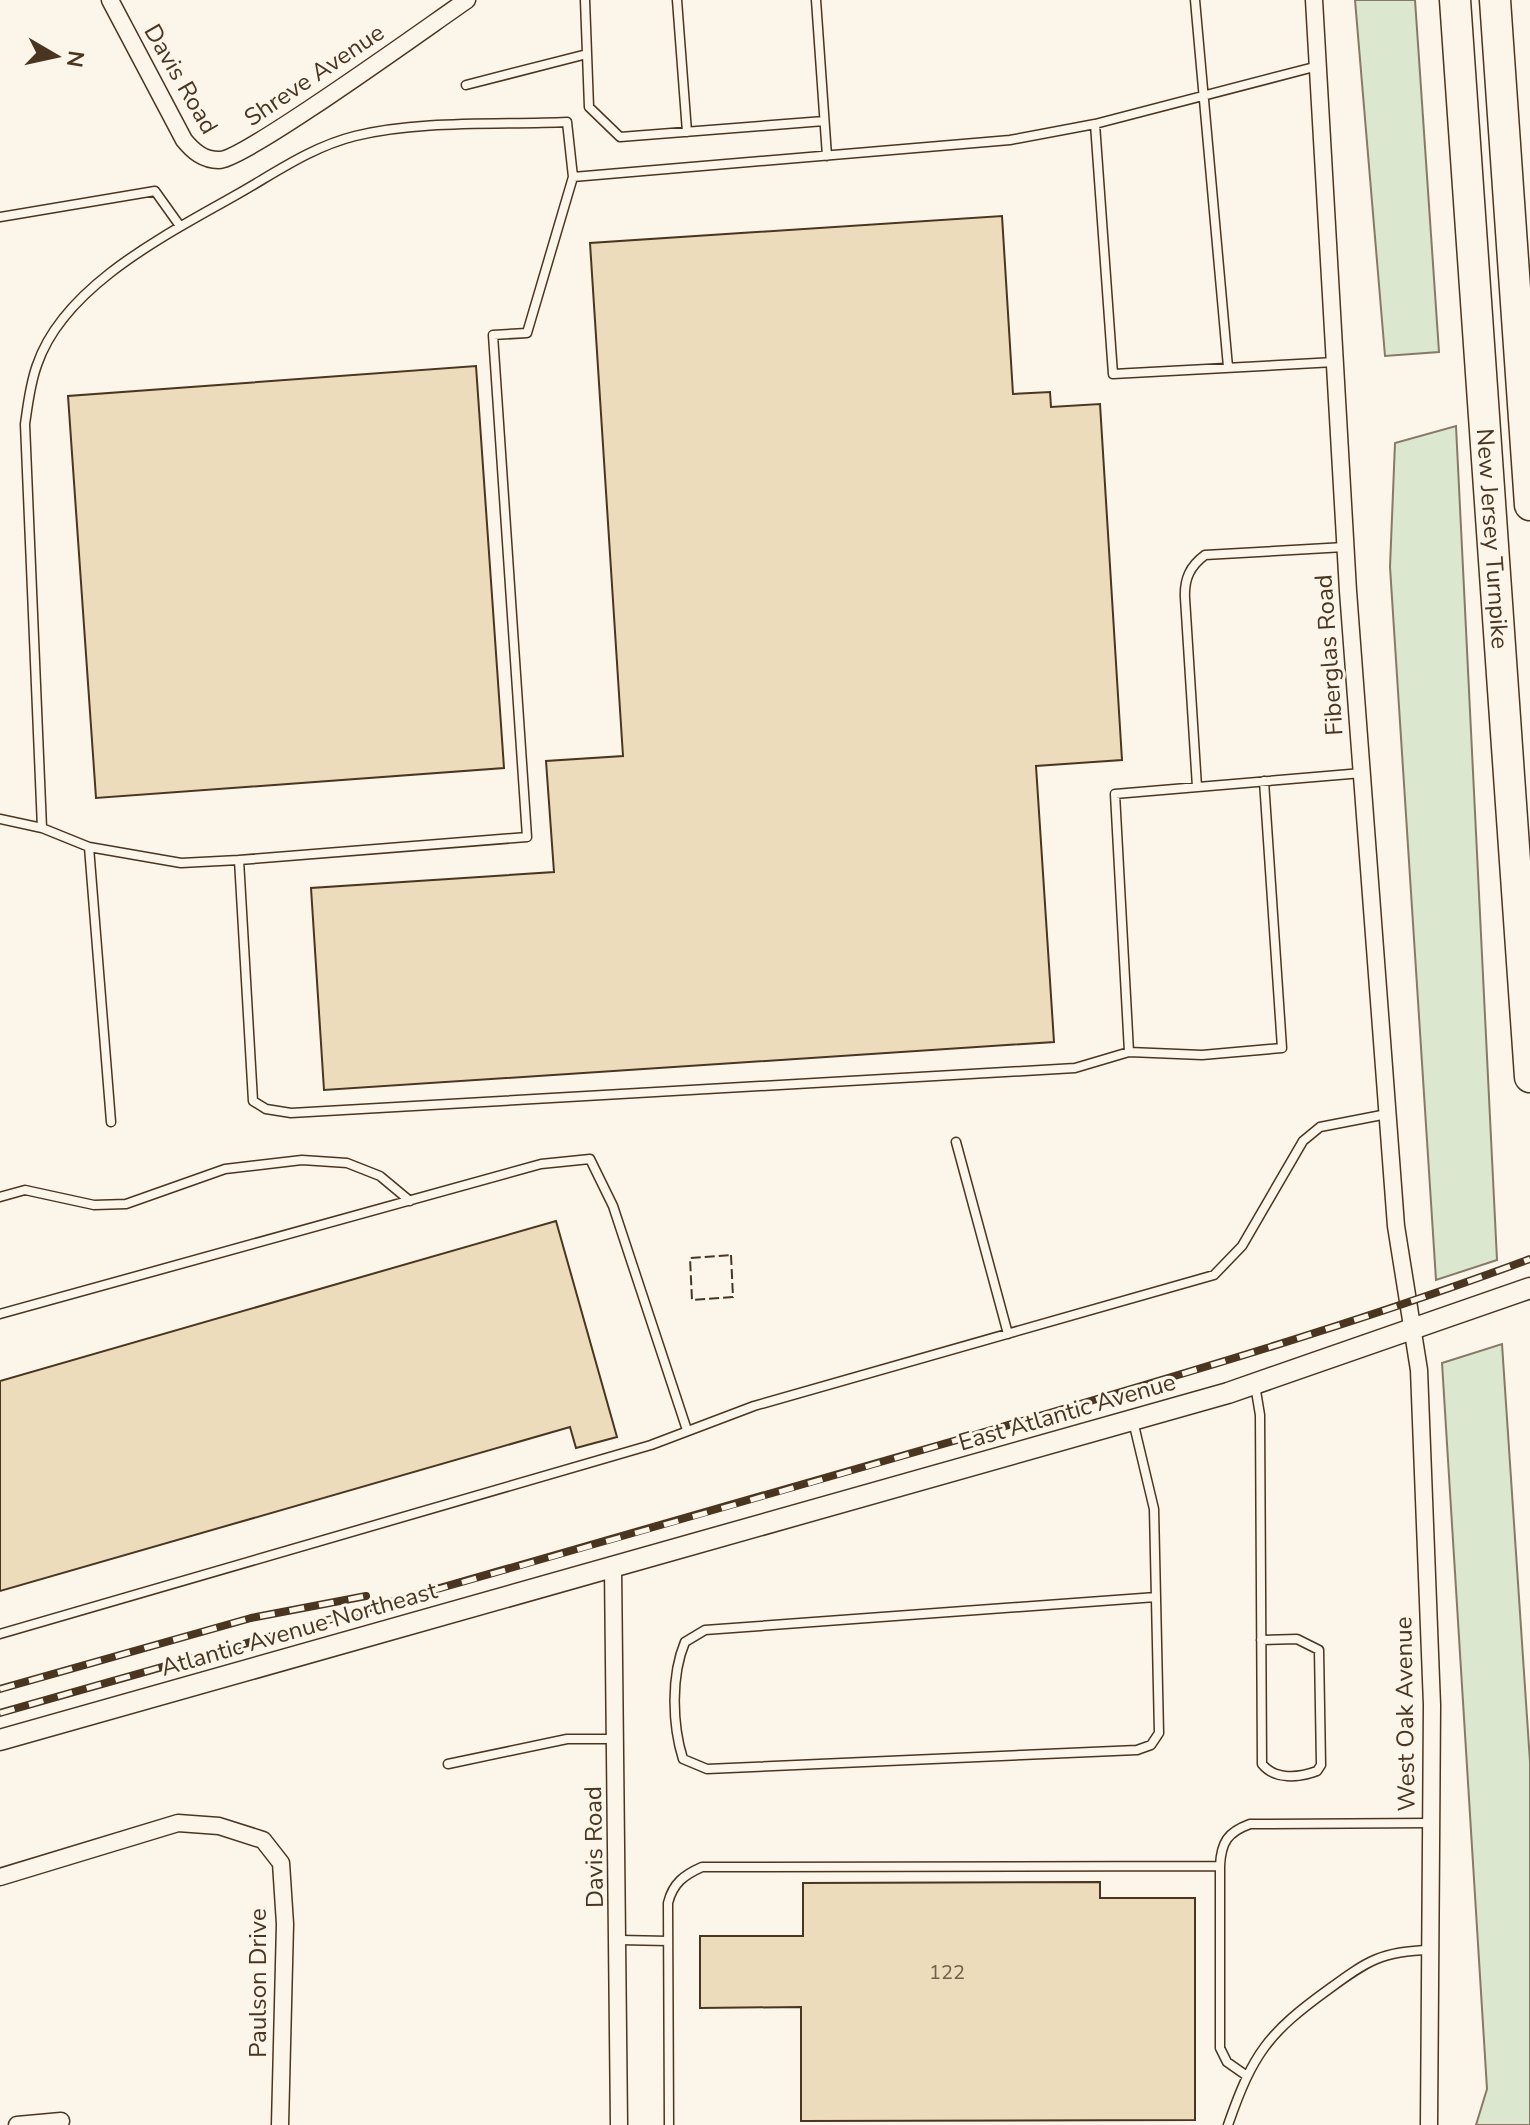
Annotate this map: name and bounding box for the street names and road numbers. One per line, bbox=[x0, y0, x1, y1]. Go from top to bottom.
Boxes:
street label: Shreve Avenue bbox=[238, 16, 390, 134]
street label: Davis Road bbox=[137, 18, 225, 140]
street label: New Jersey Turnpike bbox=[1469, 427, 1516, 650]
street label: Fiberglas Road bbox=[1307, 573, 1351, 737]
street label: East Atlantic Avenue bbox=[955, 1366, 1179, 1458]
street label: Atlantic Avenue Northeast bbox=[157, 1574, 441, 1684]
street label: West Oak Avenue bbox=[1387, 1616, 1423, 1812]
street label: Davis Road bbox=[577, 1786, 611, 1908]
street label: Paulson Drive bbox=[242, 1908, 274, 2058]

